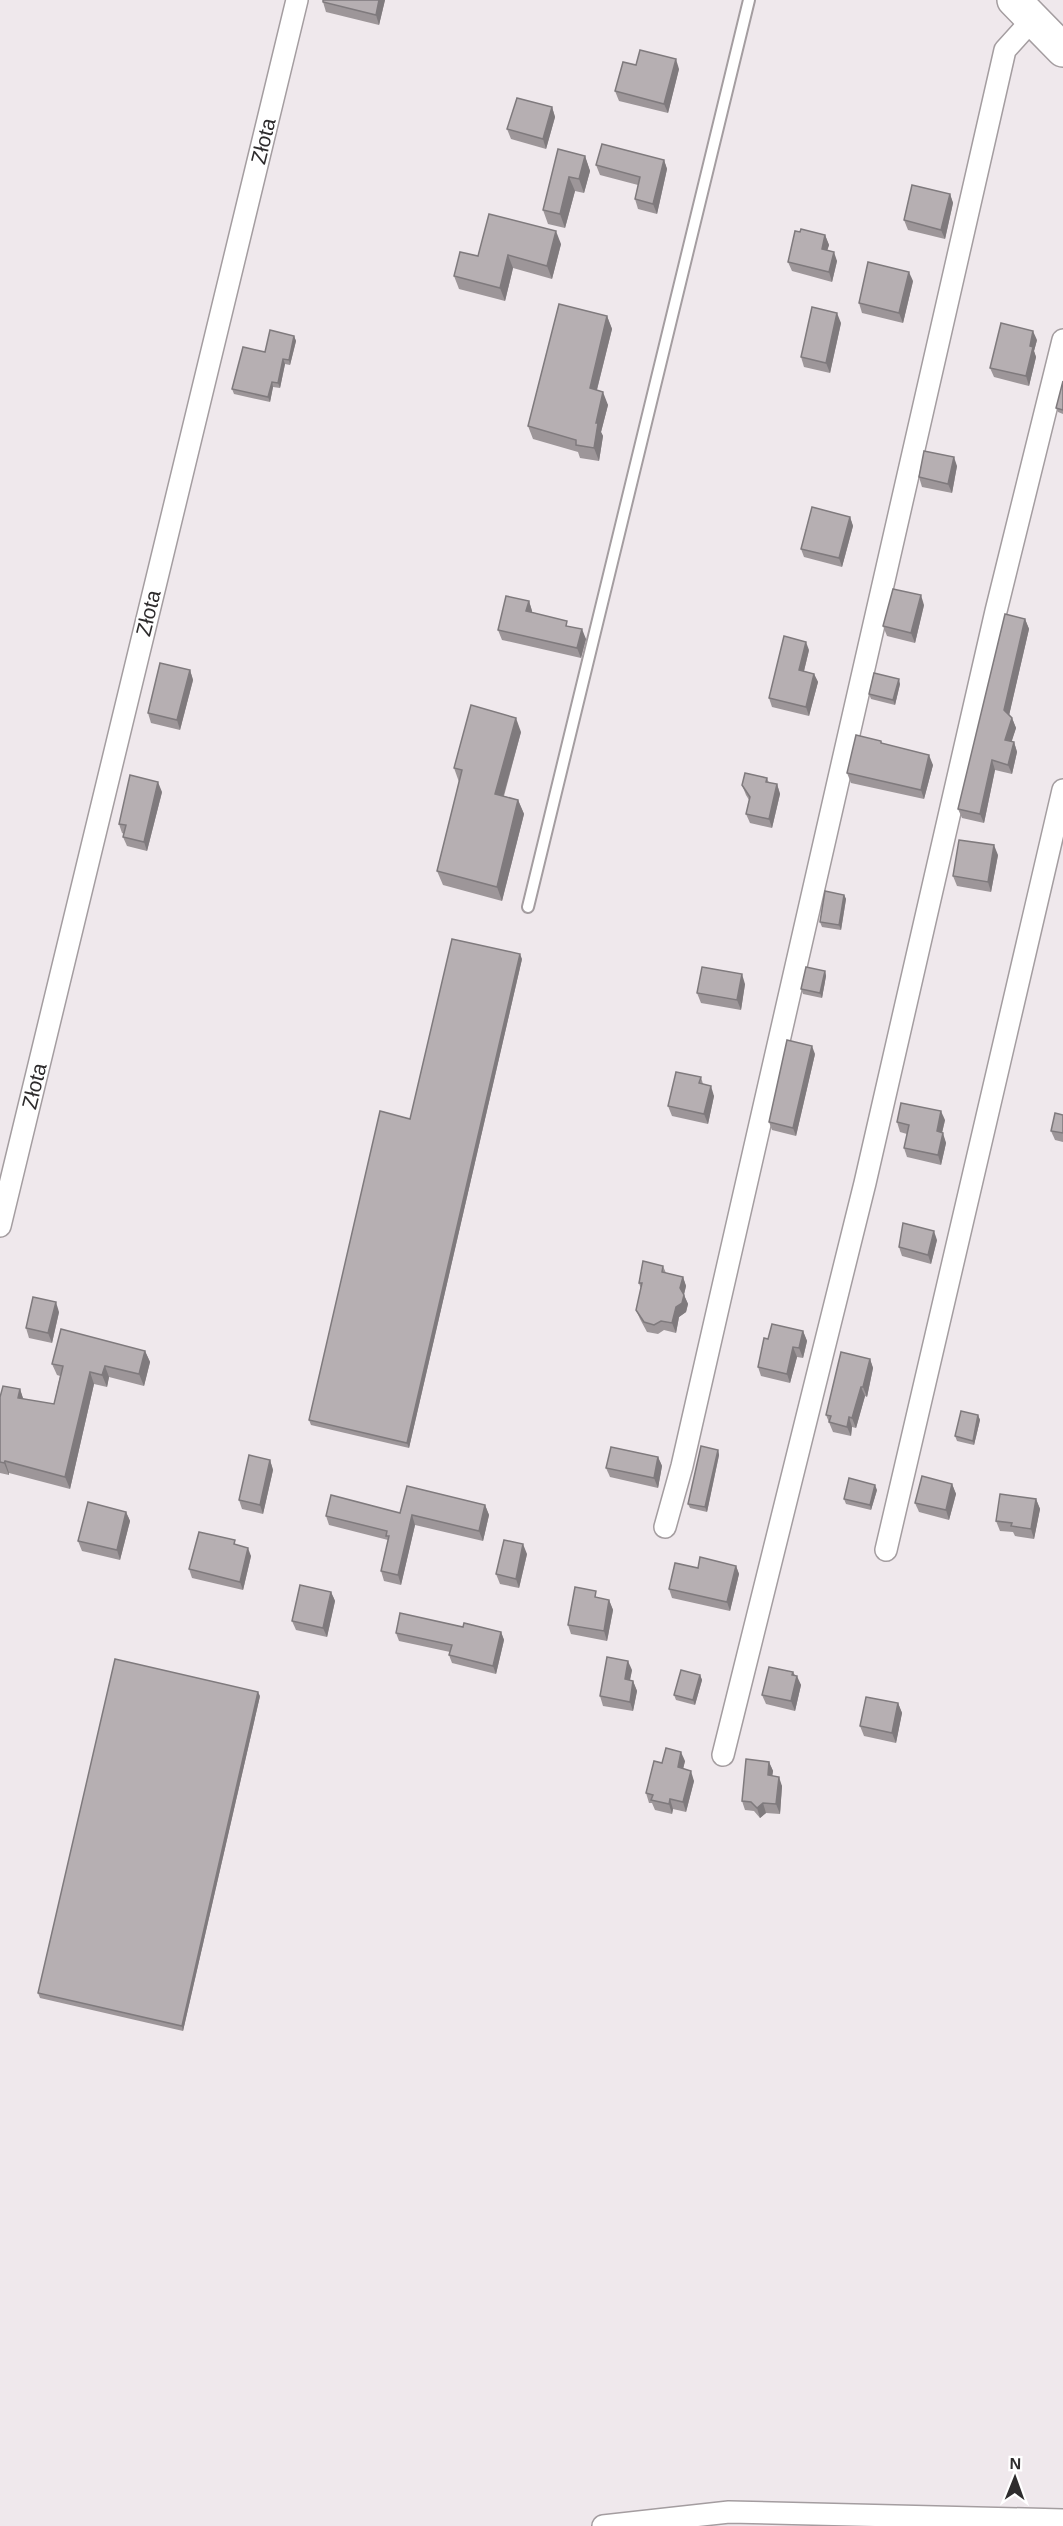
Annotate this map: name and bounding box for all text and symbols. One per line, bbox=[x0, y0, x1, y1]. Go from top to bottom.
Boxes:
street label: Złota bbox=[246, 115, 280, 166]
street label: Złota bbox=[131, 587, 165, 638]
street label: Złota bbox=[17, 1060, 51, 1111]
north arrow bbox=[985, 2448, 1045, 2508]
text: N bbox=[1009, 2455, 1021, 2472]

